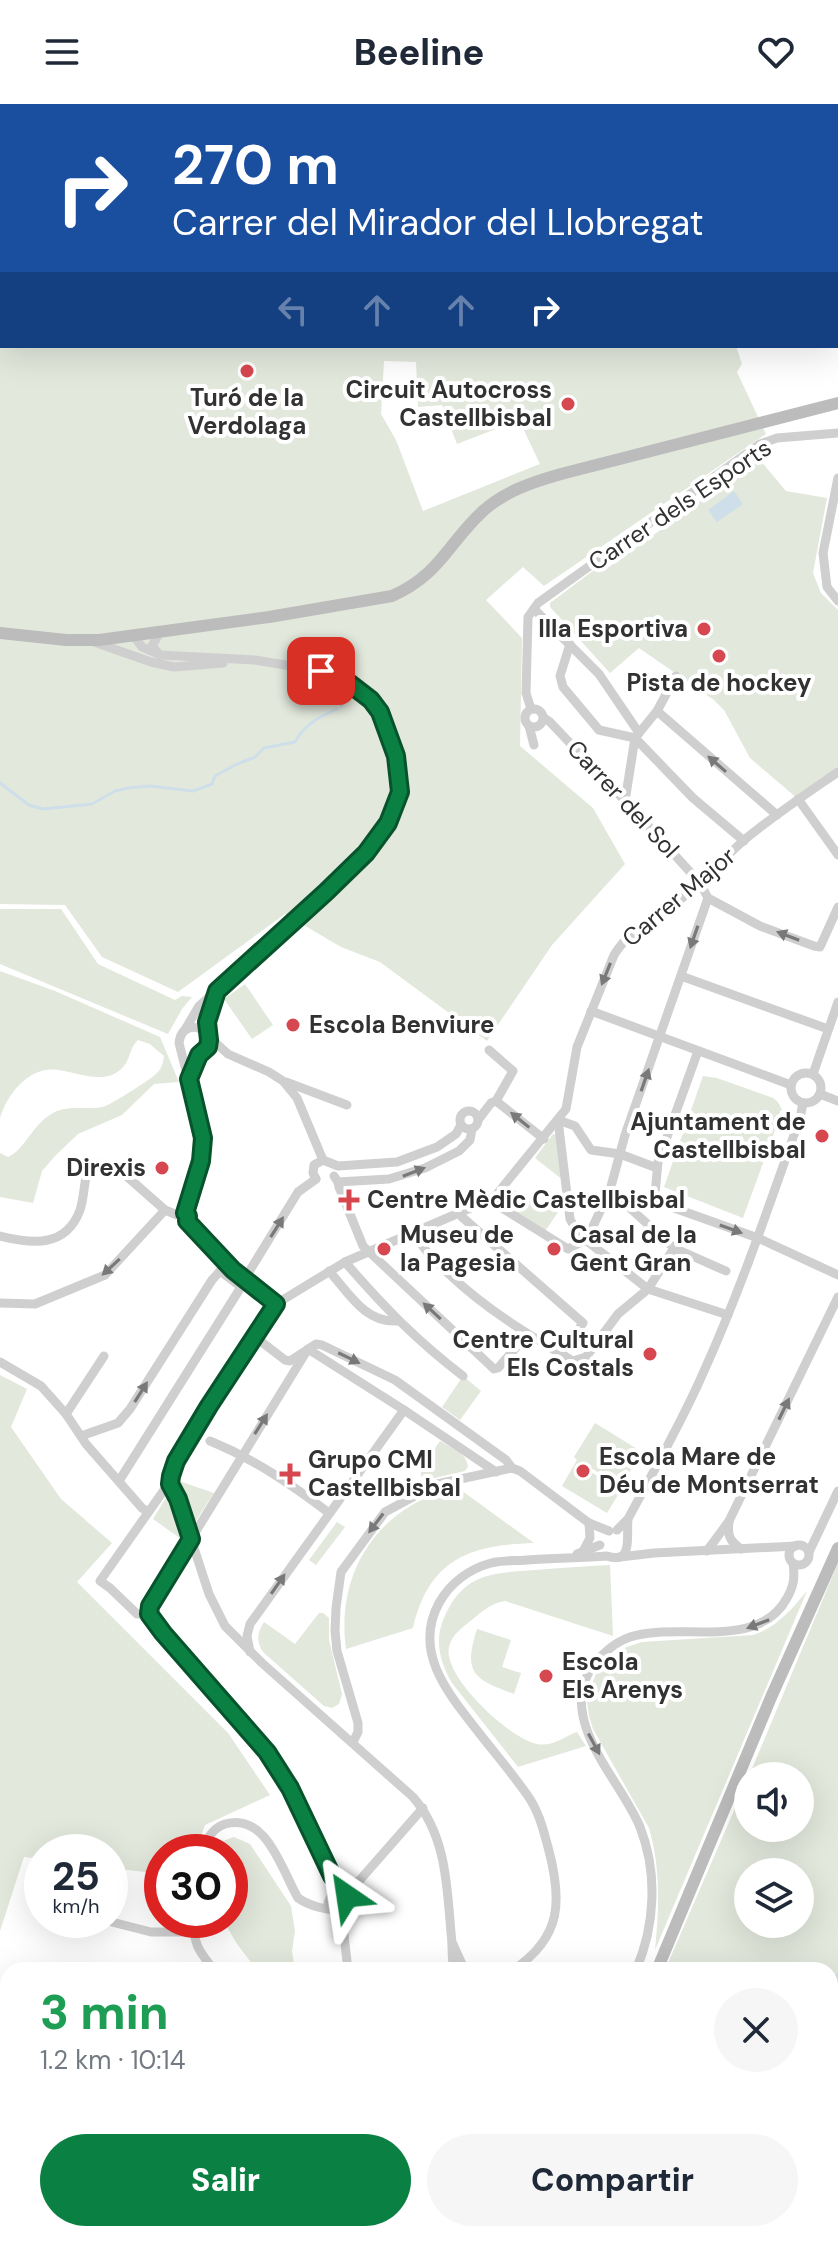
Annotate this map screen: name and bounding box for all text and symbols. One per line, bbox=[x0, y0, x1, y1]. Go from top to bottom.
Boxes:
text: Beeline bbox=[354, 29, 484, 76]
icon: menu bbox=[40, 30, 84, 74]
icon: heart bbox=[754, 30, 798, 74]
text: 270 m bbox=[172, 128, 339, 201]
icon: right bbox=[40, 136, 144, 240]
text: Carrer del Mirador del Llobregat bbox=[172, 199, 704, 246]
icon: left bbox=[271, 288, 315, 332]
icon: ahead bbox=[355, 288, 399, 332]
icon: ahead bbox=[439, 288, 483, 332]
icon: right bbox=[523, 288, 567, 332]
marker: Turó de la Verdolaga bbox=[238, 362, 256, 380]
place label: Circuit Autocross Castellbisbal bbox=[345, 374, 552, 433]
place label: Turó de la Verdolaga bbox=[188, 382, 306, 441]
marker: Circuit Autocross Castellbisbal bbox=[559, 395, 577, 413]
street label: Carrer dels Esports bbox=[582, 432, 777, 577]
place label: Illa Esportiva bbox=[538, 613, 688, 644]
marker: Illa Esportiva bbox=[695, 620, 713, 638]
pin bbox=[287, 637, 355, 705]
marker: Pista de hockey bbox=[710, 647, 728, 665]
icon: arrive bbox=[299, 649, 343, 693]
place label: Pista de hockey bbox=[627, 667, 812, 698]
street label: Carrer del Sol bbox=[561, 733, 686, 864]
one-way arrow bbox=[708, 756, 728, 773]
street label: Carrer Major bbox=[616, 840, 742, 953]
one-way arrow bbox=[688, 925, 700, 949]
one-way arrow bbox=[776, 929, 800, 942]
one-way arrow bbox=[599, 962, 612, 986]
place label: Escola Benviure bbox=[309, 1009, 495, 1040]
marker: Escola Benviure bbox=[284, 1016, 302, 1034]
one-way arrow bbox=[639, 1067, 651, 1091]
place label: Ajuntament de Castellbisbal bbox=[630, 1106, 806, 1165]
one-way arrow bbox=[510, 1112, 530, 1129]
marker: Ajuntament de Castellbisbal bbox=[813, 1127, 831, 1145]
place label: Direxis bbox=[66, 1152, 146, 1183]
marker: Direxis bbox=[153, 1159, 171, 1177]
one-way arrow bbox=[402, 1165, 426, 1178]
place label: Centre Mèdic Castellbisbal bbox=[367, 1184, 685, 1215]
marker: Centre Mèdic Castellbisbal bbox=[338, 1189, 360, 1211]
one-way arrow bbox=[269, 1216, 284, 1237]
place label: Museu de la Pagesia bbox=[400, 1219, 516, 1278]
place label: Casal de la Gent Gran bbox=[570, 1219, 697, 1278]
one-way arrow bbox=[719, 1223, 743, 1235]
marker: Museu de la Pagesia bbox=[375, 1240, 393, 1258]
marker: Casal de la Gent Gran bbox=[545, 1240, 563, 1258]
one-way arrow bbox=[102, 1257, 121, 1275]
one-way arrow bbox=[423, 1302, 442, 1320]
place label: Centre Cultural Els Costals bbox=[453, 1324, 634, 1383]
marker: Centre Cultural Els Costals bbox=[641, 1345, 659, 1363]
one-way arrow bbox=[338, 1351, 361, 1364]
one-way arrow bbox=[134, 1381, 149, 1402]
one-way arrow bbox=[777, 1398, 791, 1421]
one-way arrow bbox=[253, 1413, 267, 1435]
place label: Escola Mare de Déu de Montserrat bbox=[599, 1441, 819, 1500]
place label: Grupo CMI Castellbisbal bbox=[308, 1444, 461, 1503]
marker: Escola Mare de Déu de Montserrat bbox=[574, 1462, 592, 1480]
marker: Grupo CMI Castellbisbal bbox=[279, 1463, 301, 1485]
one-way arrow bbox=[368, 1512, 384, 1534]
one-way arrow bbox=[270, 1574, 285, 1595]
one-way arrow bbox=[746, 1618, 770, 1631]
place label: Escola Els Arenys bbox=[562, 1646, 683, 1705]
marker: Escola Els Arenys bbox=[537, 1667, 555, 1685]
one-way arrow bbox=[587, 1733, 601, 1756]
map controls bbox=[734, 1762, 814, 1938]
button: sound bbox=[734, 1762, 814, 1842]
speed limit sign: 30 bbox=[144, 1834, 248, 1938]
text: 25 bbox=[52, 1850, 100, 1902]
position arrow bbox=[305, 1854, 389, 1938]
button: layers bbox=[734, 1858, 814, 1938]
text: km/h bbox=[52, 1893, 100, 1919]
text: 3 min bbox=[40, 1981, 169, 2044]
button: close bbox=[714, 1988, 798, 2072]
text: 1.2 km · 10:14 bbox=[40, 2043, 185, 2077]
button: Salir bbox=[40, 2134, 411, 2226]
button: Compartir bbox=[427, 2134, 798, 2226]

